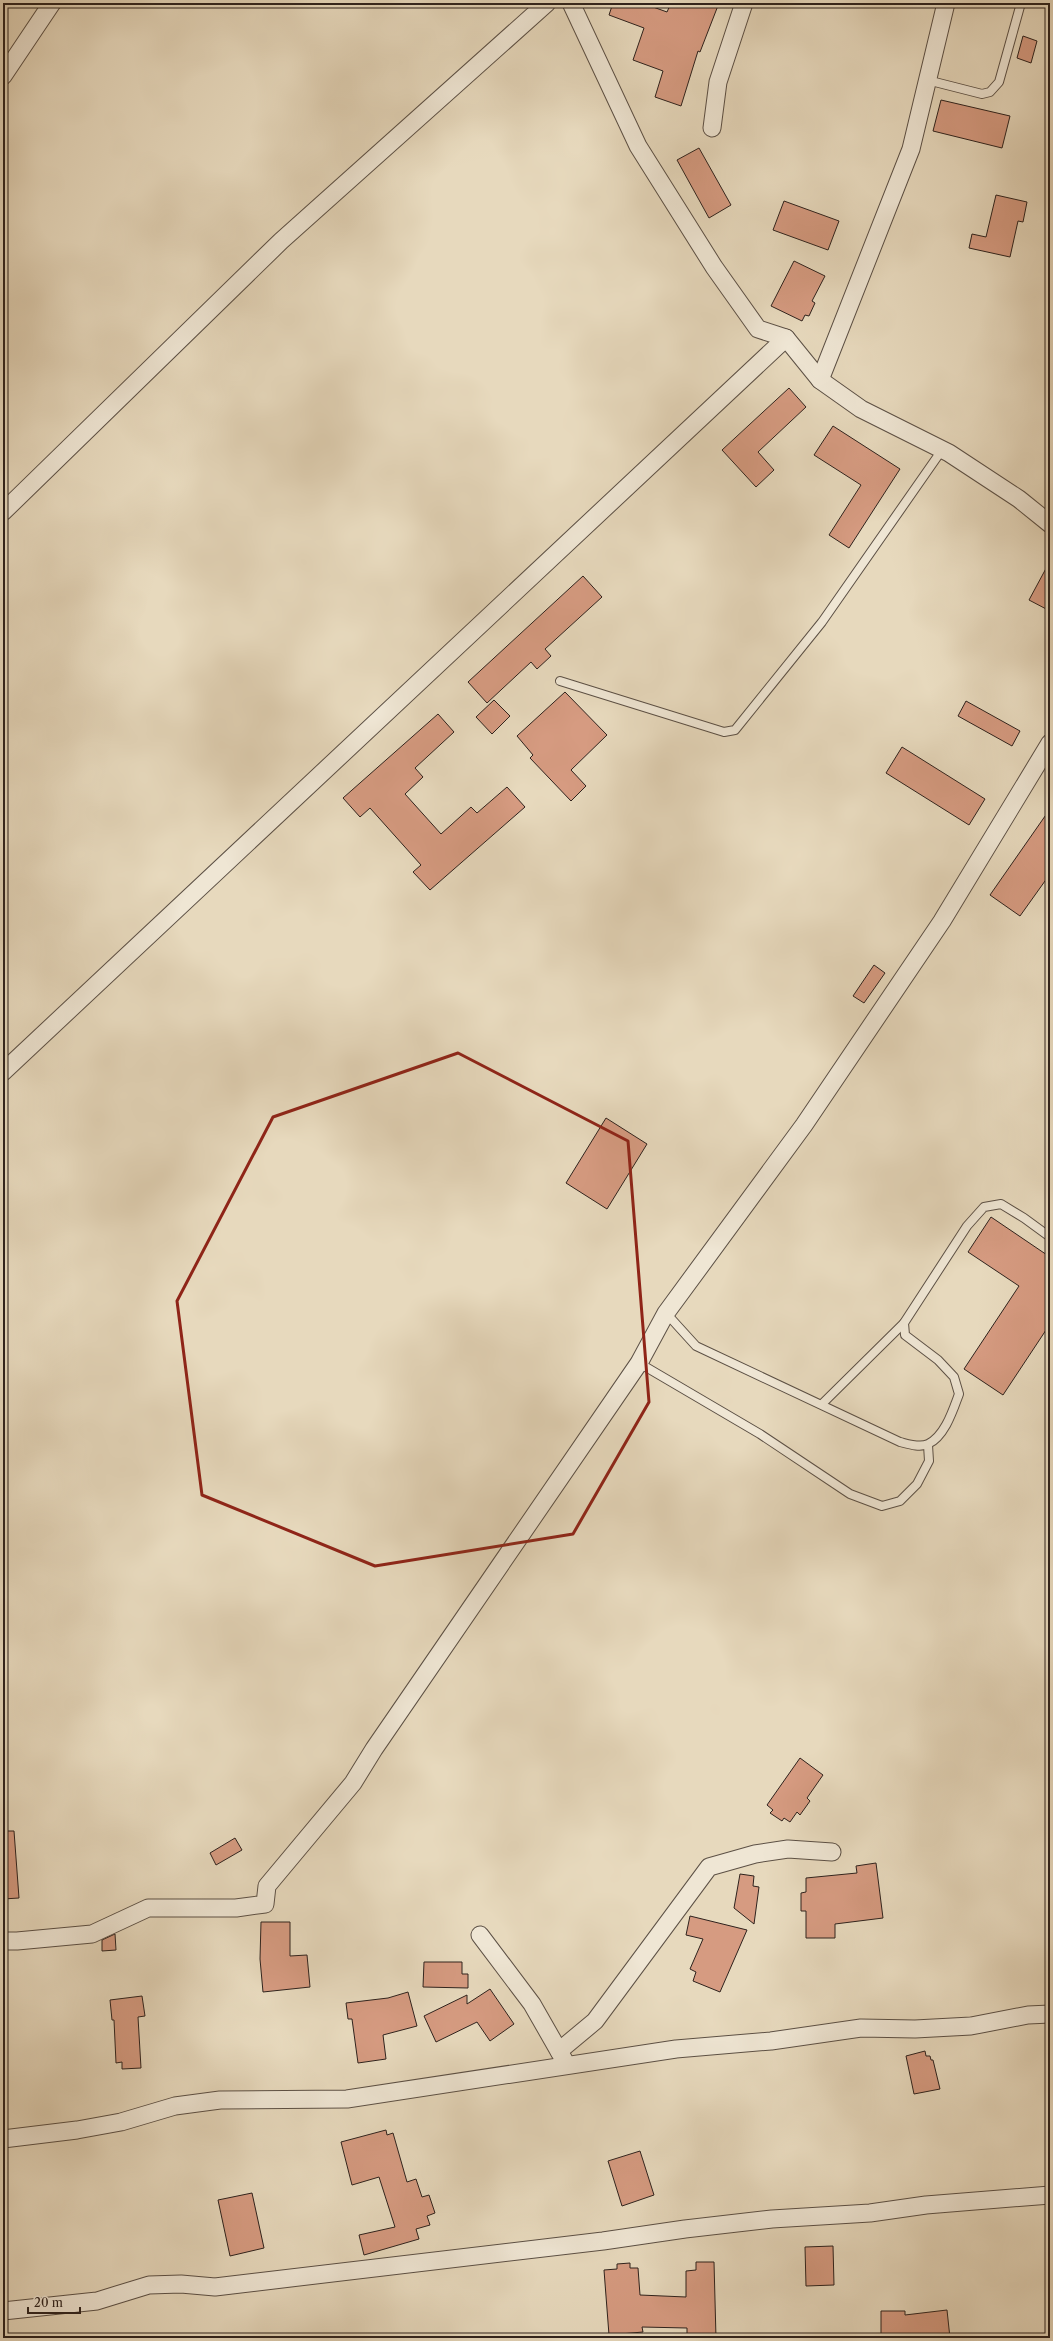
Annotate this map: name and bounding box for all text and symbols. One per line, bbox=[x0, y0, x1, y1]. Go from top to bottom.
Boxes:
scale bar bbox=[28, 2289, 80, 2315]
text: 20 m bbox=[34, 2295, 63, 2310]

